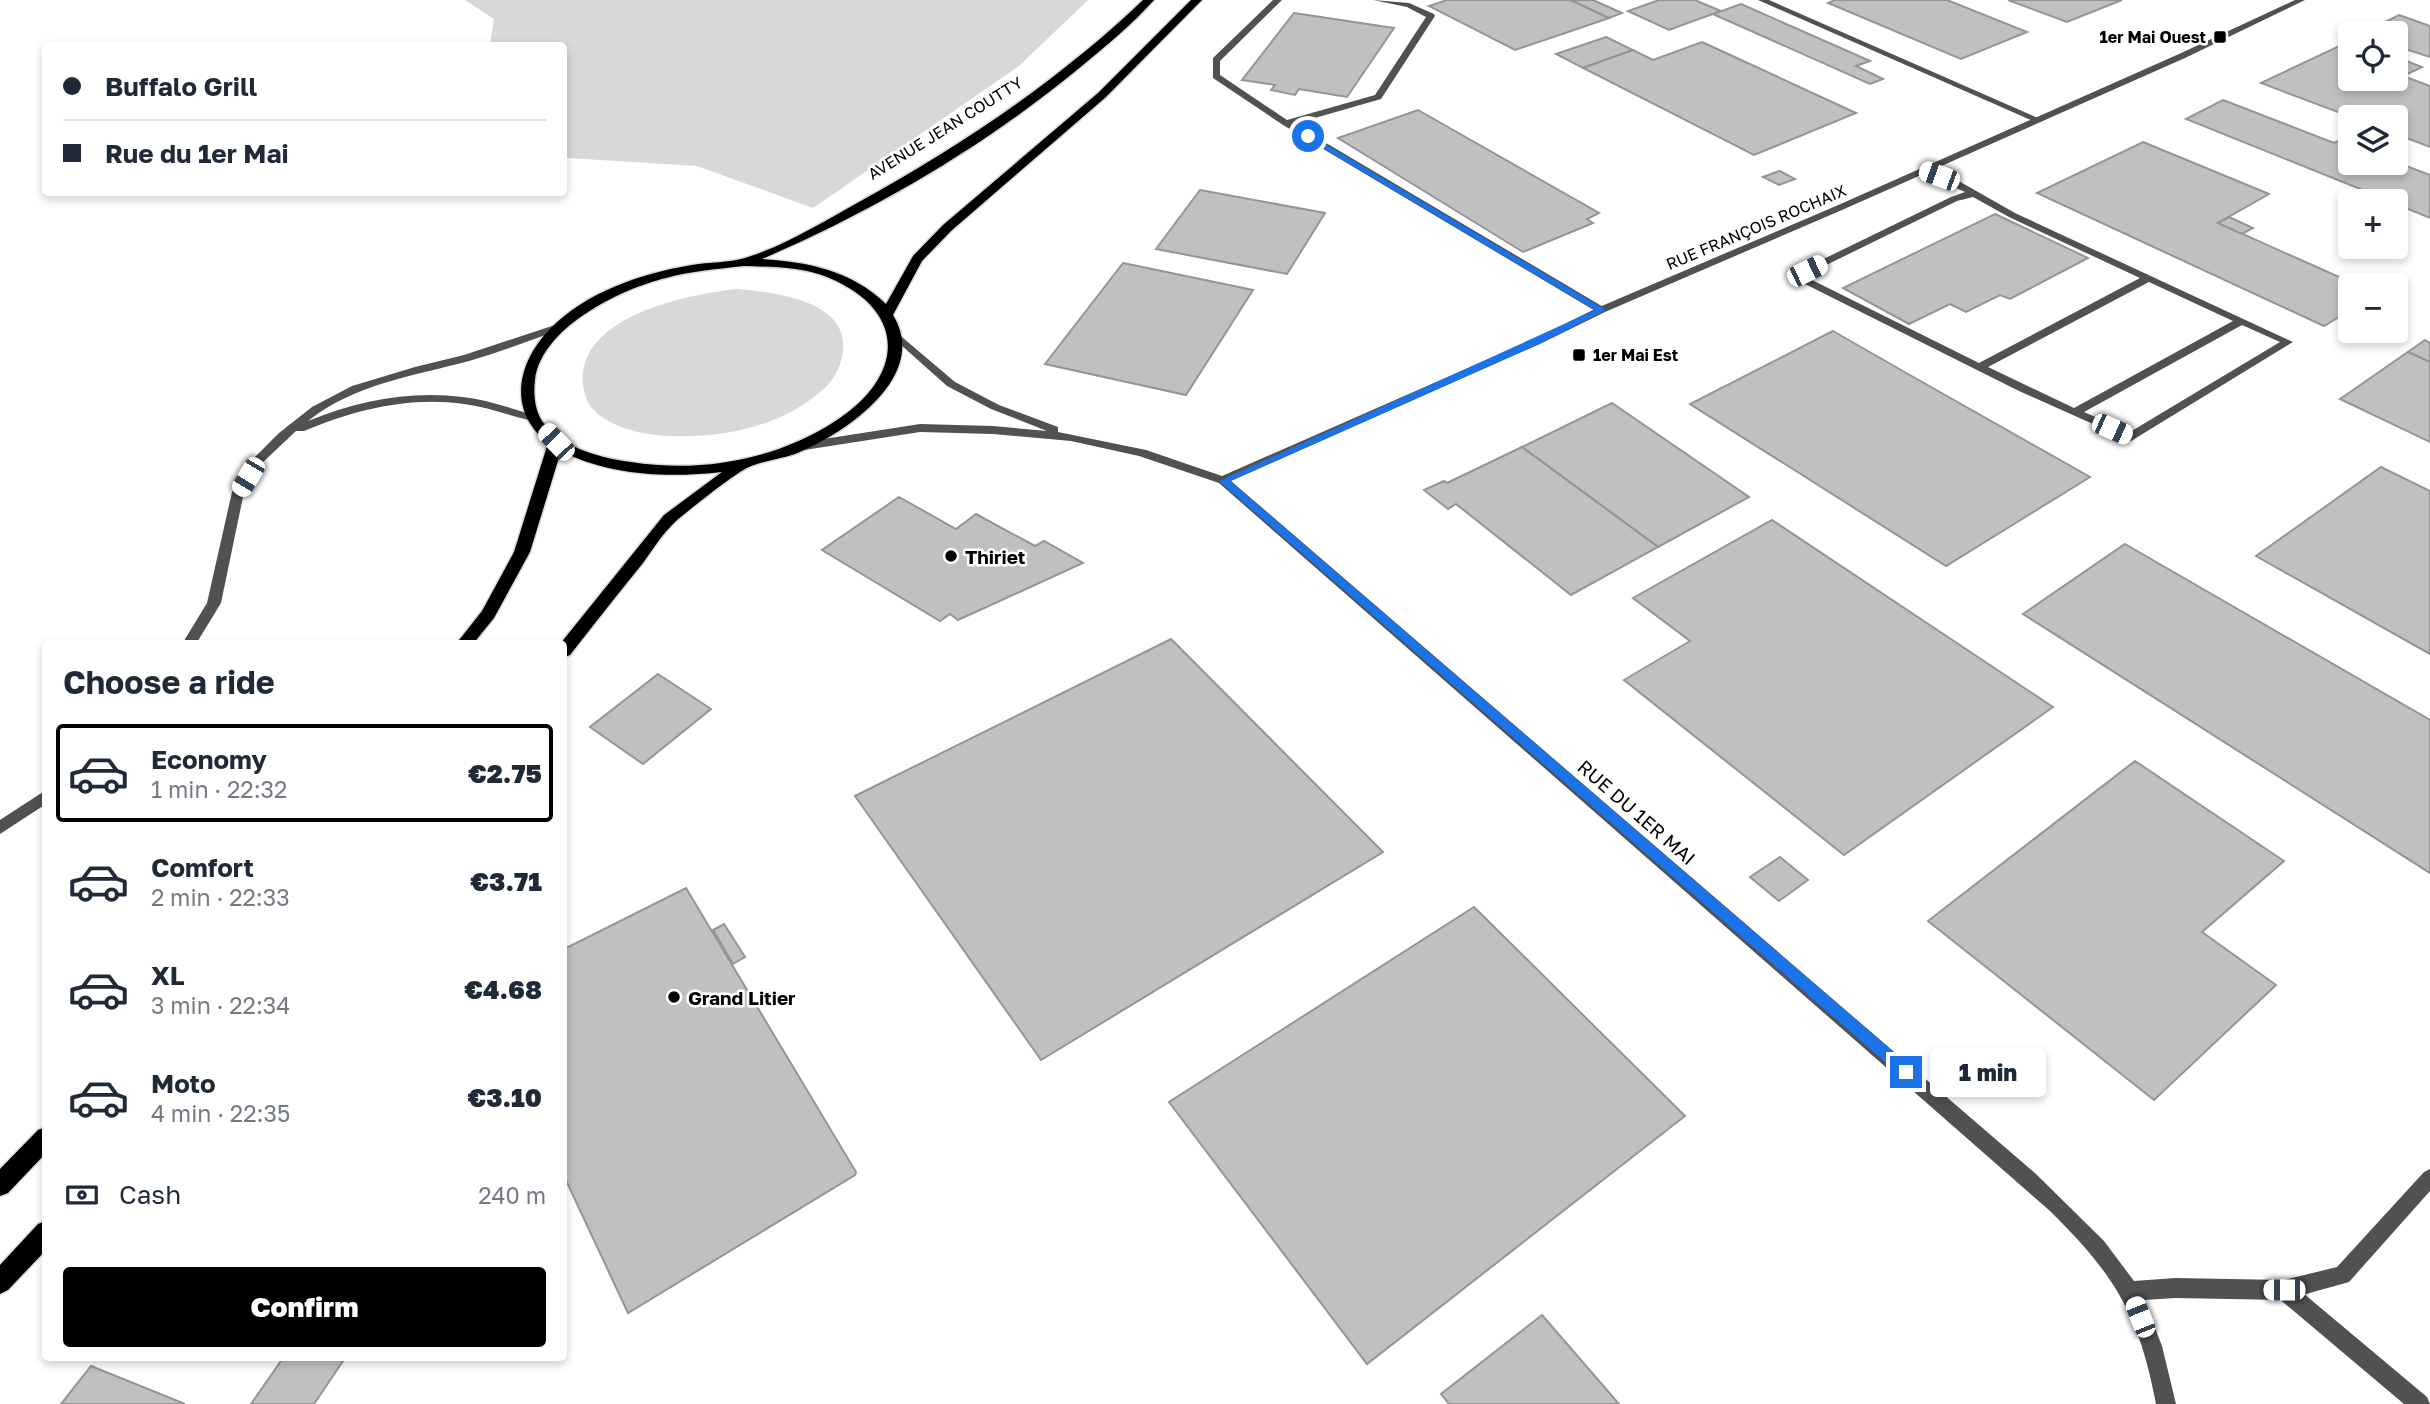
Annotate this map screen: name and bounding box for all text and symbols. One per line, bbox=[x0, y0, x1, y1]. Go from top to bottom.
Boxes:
map controls bbox=[2338, 21, 2408, 343]
button: locate bbox=[2338, 21, 2408, 91]
place label: 1er Mai Ouest bbox=[2100, 27, 2206, 47]
marker: 1er Mai Ouest bbox=[2212, 29, 2228, 45]
text: Buffalo Grill bbox=[105, 71, 257, 102]
street label: AVENUE JEAN COUTTY bbox=[864, 72, 1027, 184]
button: layers bbox=[2338, 105, 2408, 175]
route start bbox=[1292, 120, 1324, 152]
text: Rue du 1er Mai bbox=[105, 138, 289, 169]
car bbox=[1916, 159, 1963, 193]
street label: RUE FRANÇOIS ROCHAIX bbox=[1663, 180, 1849, 274]
button: + bbox=[2338, 189, 2408, 259]
car bbox=[1784, 252, 1831, 290]
button: − bbox=[2338, 273, 2408, 343]
place label: 1er Mai Est bbox=[1593, 345, 1678, 365]
marker: 1er Mai Est bbox=[1571, 347, 1587, 363]
car bbox=[2089, 411, 2136, 447]
car bbox=[534, 420, 579, 464]
car bbox=[229, 454, 268, 500]
place label: Thiriet bbox=[965, 545, 1026, 568]
marker: Thiriet bbox=[943, 548, 959, 564]
text: Choose a ride bbox=[63, 663, 275, 701]
icon: car bbox=[67, 742, 130, 805]
text: Economy bbox=[151, 744, 267, 775]
street label: RUE DU 1ER MAI bbox=[1573, 755, 1701, 869]
text: €2.75 bbox=[468, 758, 542, 789]
text: 1 min · 22:32 bbox=[151, 775, 287, 803]
icon: car bbox=[67, 850, 130, 913]
text: Comfort bbox=[151, 852, 254, 883]
text: €3.71 bbox=[470, 866, 542, 897]
text: 2 min · 22:33 bbox=[151, 883, 290, 911]
icon: car bbox=[67, 958, 130, 1021]
text: XL bbox=[151, 960, 185, 991]
text: €4.68 bbox=[464, 974, 542, 1005]
place label: Grand Litier bbox=[688, 986, 796, 1009]
marker: Grand Litier bbox=[666, 989, 682, 1005]
text: 3 min · 22:34 bbox=[151, 991, 290, 1019]
callout: 1 min bbox=[1930, 1048, 2046, 1096]
route end bbox=[1890, 1056, 1922, 1088]
text: 1 min bbox=[1959, 1058, 2017, 1086]
icon: car bbox=[67, 1066, 130, 1129]
text: Moto bbox=[151, 1068, 216, 1099]
text: €3.10 bbox=[467, 1082, 542, 1113]
text: 4 min · 22:35 bbox=[151, 1099, 290, 1127]
icon: cash bbox=[63, 1176, 101, 1214]
text: Cash bbox=[119, 1179, 181, 1210]
text: 240 m bbox=[478, 1181, 546, 1209]
button: Confirm bbox=[63, 1267, 546, 1347]
car bbox=[2264, 1280, 2306, 1301]
car bbox=[2123, 1294, 2158, 1340]

